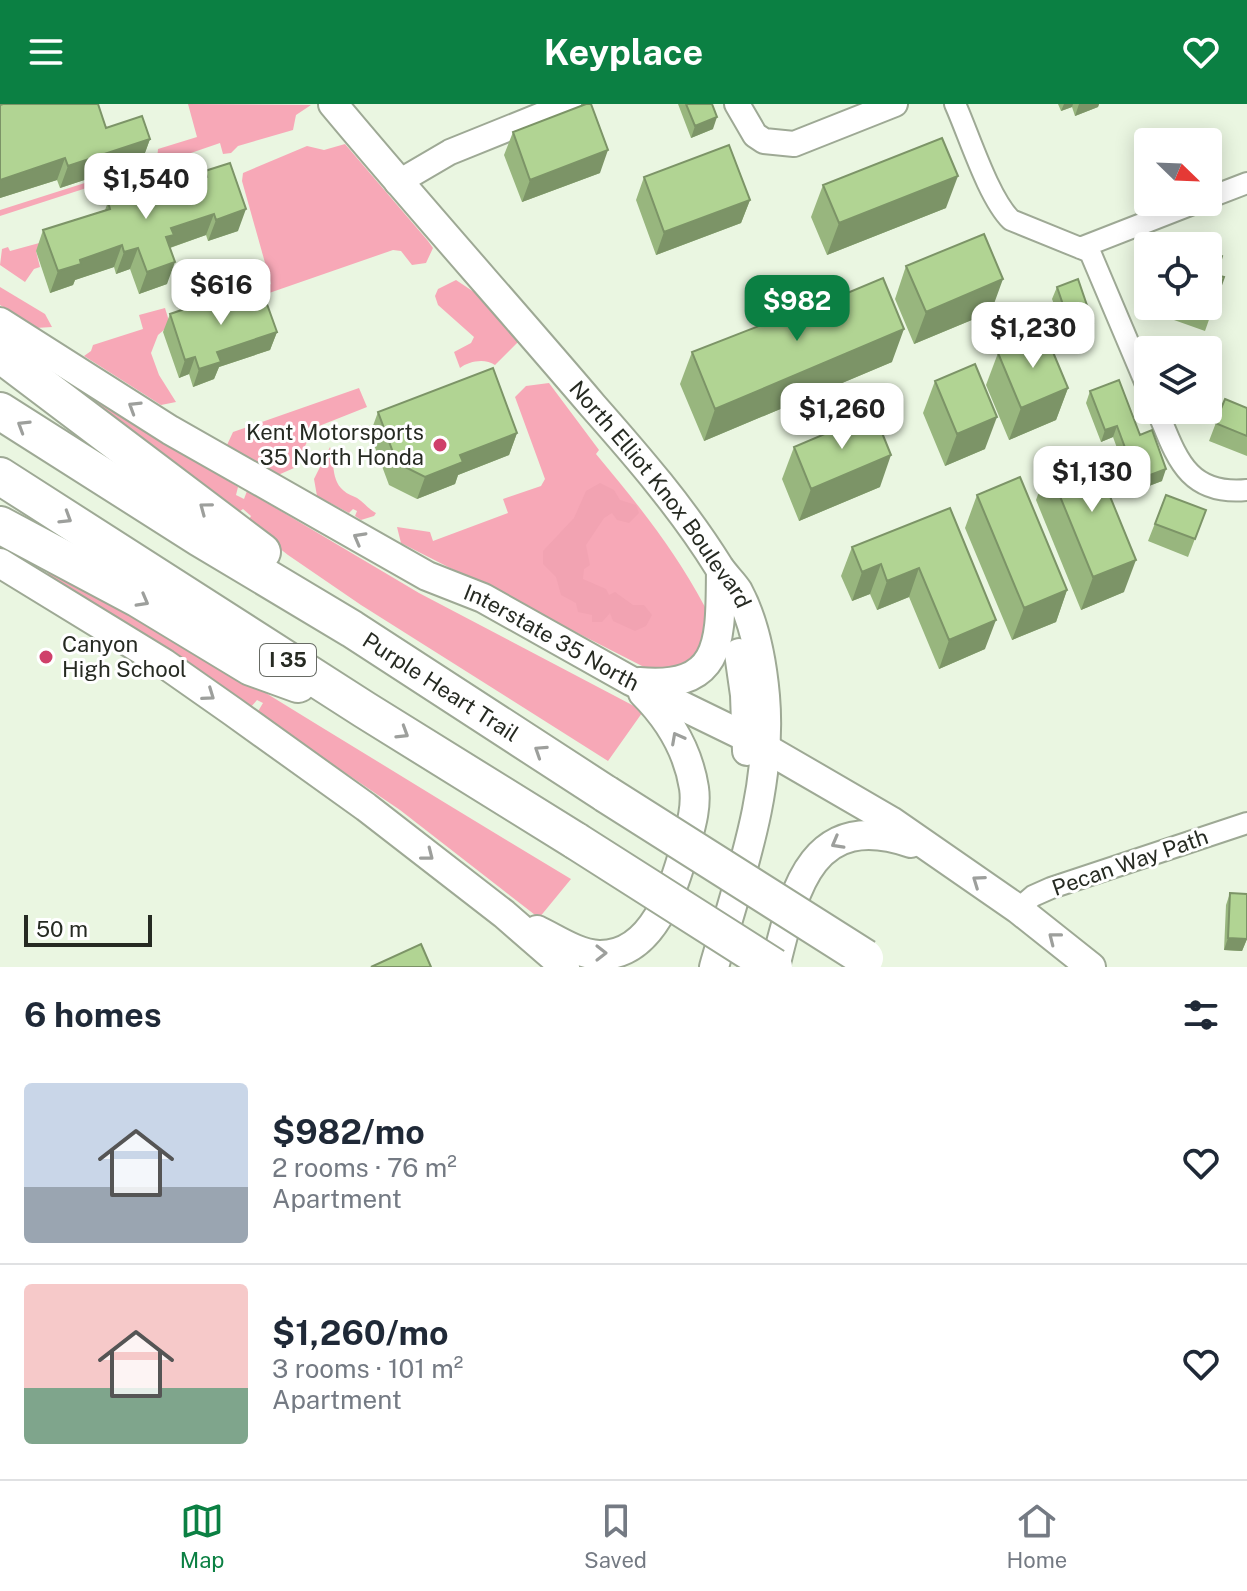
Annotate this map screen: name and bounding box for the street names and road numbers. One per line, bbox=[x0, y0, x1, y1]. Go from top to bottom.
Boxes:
street label: North Elliot Knox Boulevard bbox=[564, 375, 757, 612]
street label: Interstate 35 North bbox=[460, 579, 643, 696]
street label: Purple Heart Trail bbox=[358, 627, 524, 747]
road number: I 35 bbox=[260, 644, 316, 676]
street label: Pecan Way Path bbox=[1049, 823, 1211, 901]

